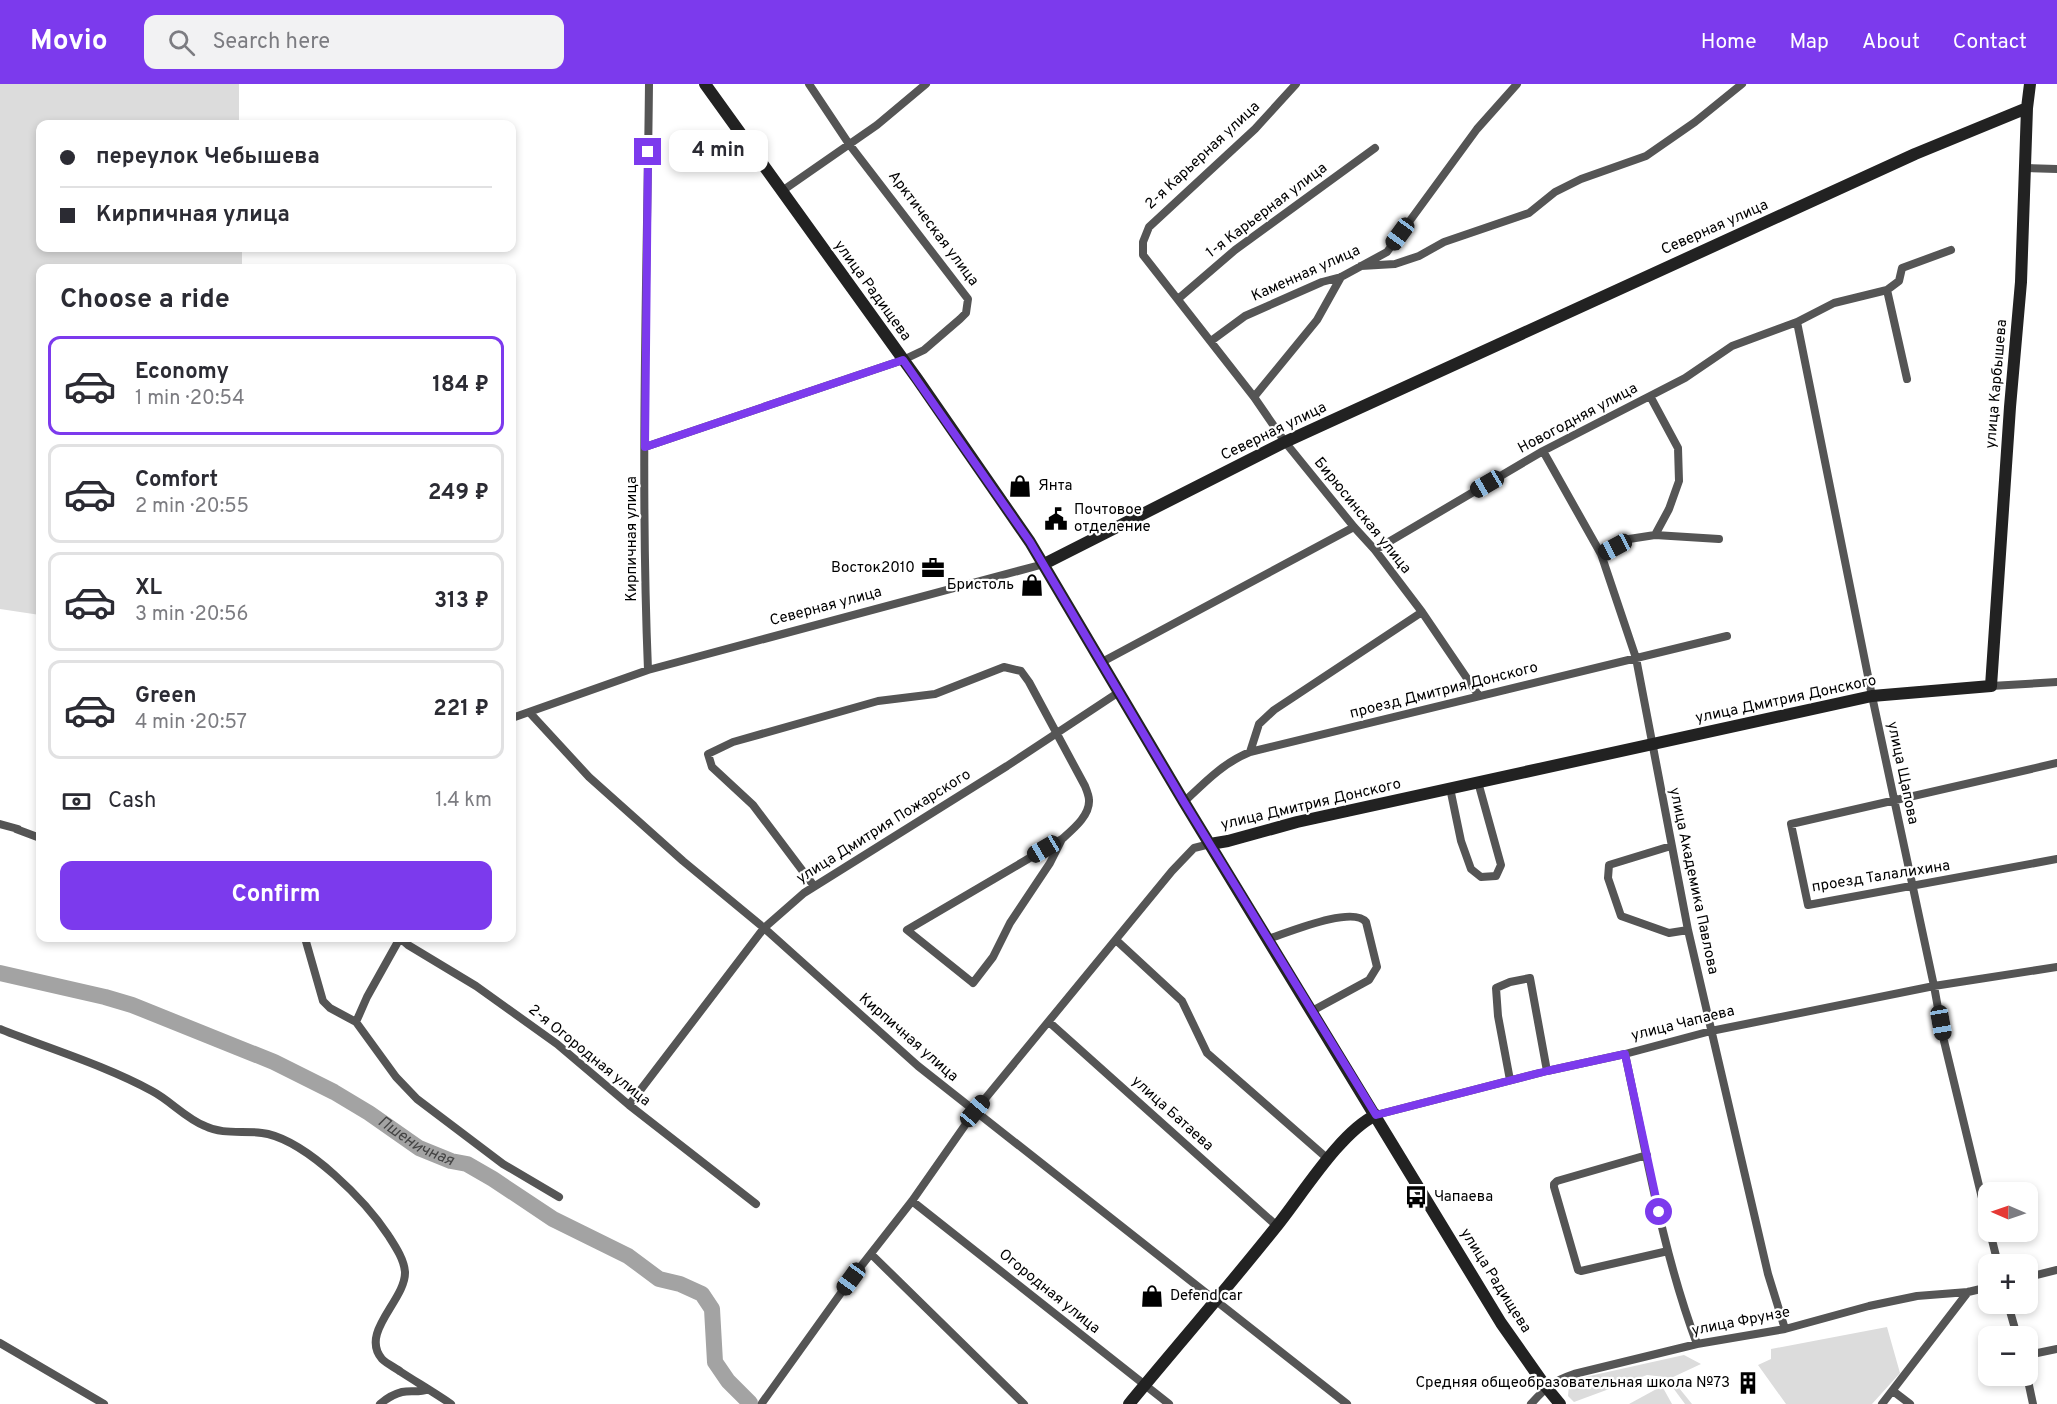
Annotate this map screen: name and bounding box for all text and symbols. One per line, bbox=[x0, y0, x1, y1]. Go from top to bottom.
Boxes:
search box bbox=[144, 15, 564, 69]
text: Movio bbox=[30, 24, 108, 60]
icon: search bbox=[165, 26, 198, 59]
text: Search here bbox=[213, 29, 330, 56]
text: Home bbox=[1701, 29, 1757, 56]
text: Map bbox=[1790, 29, 1829, 56]
text: About bbox=[1862, 29, 1920, 56]
text: Contact bbox=[1953, 29, 2027, 56]
street label: 2-я Карьерная улица bbox=[1142, 98, 1264, 214]
callout: 4 min bbox=[669, 131, 768, 173]
route end bbox=[634, 138, 661, 165]
text: 4 min bbox=[692, 138, 745, 164]
text: переулок Чебышева bbox=[96, 144, 320, 171]
street label: 1-я Карьерная улица bbox=[1203, 159, 1331, 263]
street label: Арктическая улица bbox=[884, 168, 982, 290]
street label: Северная улица bbox=[1659, 196, 1771, 260]
text: Кирпичная улица bbox=[96, 202, 290, 229]
car bbox=[1382, 214, 1418, 254]
street label: улица Радищева bbox=[829, 237, 915, 345]
street label: Каменная улица bbox=[1249, 242, 1363, 306]
text: Choose a ride bbox=[60, 283, 230, 317]
street label: улица Карбышева bbox=[1982, 318, 2012, 450]
icon: car bbox=[63, 359, 117, 413]
text: Economy bbox=[135, 359, 229, 386]
text: 184 ₽ bbox=[432, 372, 489, 399]
street label: Новогодняя улица bbox=[1515, 379, 1641, 459]
text: 1 min · 20:54 bbox=[135, 386, 245, 412]
street label: Северная улица bbox=[1218, 398, 1330, 466]
street label: Бирюсинская улица bbox=[1309, 454, 1415, 578]
icon: car bbox=[63, 467, 117, 521]
text: Comfort bbox=[135, 467, 218, 494]
car bbox=[1467, 467, 1507, 501]
shop icon: Янта bbox=[1007, 473, 1033, 499]
street label: Кирпичная улица bbox=[623, 476, 642, 602]
place label: Янта bbox=[1038, 477, 1072, 496]
text: 249 ₽ bbox=[428, 480, 489, 507]
text: 2 min · 20:55 bbox=[135, 494, 249, 520]
place label: Почтовое отделение bbox=[1074, 501, 1151, 537]
public building icon: Почтовое отделение bbox=[1043, 506, 1069, 532]
car bbox=[1595, 531, 1635, 563]
office icon: Восток2010 bbox=[920, 555, 946, 581]
place label: Восток2010 bbox=[831, 559, 915, 578]
shop icon: Бристоль bbox=[1019, 572, 1045, 598]
icon: car bbox=[63, 575, 117, 629]
text: XL bbox=[135, 575, 162, 602]
place label: Бристоль bbox=[947, 576, 1014, 595]
street label: Северная улица bbox=[768, 583, 884, 631]
text: 313 ₽ bbox=[434, 588, 489, 615]
text: 3 min · 20:56 bbox=[135, 602, 248, 628]
street label: проезд Дмитрия Донского bbox=[1348, 658, 1540, 724]
street label: улица Дмитрия Донского bbox=[1694, 672, 1878, 728]
icon: car bbox=[63, 683, 117, 737]
text: Green bbox=[135, 683, 197, 710]
text: 221 ₽ bbox=[433, 696, 489, 723]
text: 4 min · 20:57 bbox=[135, 710, 247, 736]
street label: улица Щапова bbox=[1882, 720, 1922, 826]
street label: улица Дмитрия Пожарского bbox=[793, 765, 975, 889]
street label: улица Дмитрия Донского bbox=[1219, 775, 1403, 835]
icon: cash bbox=[60, 785, 93, 818]
street label: улица Академика Павлова bbox=[1664, 786, 1722, 976]
text: Cash bbox=[108, 788, 157, 815]
text: 1.4 km bbox=[435, 788, 492, 814]
car bbox=[1024, 832, 1064, 866]
street label: проезд Талалихина bbox=[1810, 857, 1952, 897]
button: Confirm bbox=[60, 861, 492, 930]
street label: Кирпичная улица bbox=[854, 990, 962, 1086]
street label: 2-я Огородная улица bbox=[524, 1001, 654, 1111]
street label: улица Чапаева bbox=[1629, 1002, 1737, 1046]
car bbox=[1929, 1004, 1953, 1042]
street label: улица Батаева bbox=[1127, 1072, 1217, 1156]
car bbox=[957, 1091, 993, 1131]
water label: Пшеничная bbox=[374, 1112, 457, 1171]
north arrow bbox=[1978, 1182, 2038, 1242]
map controls bbox=[1978, 1182, 2038, 1386]
bus stop icon: Чапаева bbox=[1403, 1184, 1429, 1210]
place label: Чапаева bbox=[1434, 1188, 1493, 1207]
route start bbox=[1645, 1198, 1672, 1225]
street label: улица Радищева bbox=[1455, 1225, 1535, 1337]
street label: Огородная улица bbox=[994, 1245, 1104, 1339]
button: + bbox=[1978, 1254, 2038, 1314]
car bbox=[833, 1259, 869, 1299]
shop icon: Defend car bbox=[1139, 1283, 1165, 1309]
place label: Defend car bbox=[1170, 1287, 1243, 1306]
street label: улица Фрунзе bbox=[1690, 1303, 1792, 1341]
button: − bbox=[1978, 1326, 2038, 1386]
building icon: Средняя общеобразовательная школа №73 bbox=[1735, 1370, 1761, 1396]
place label: Средняя общеобразовательная школа №73 bbox=[1415, 1374, 1730, 1393]

